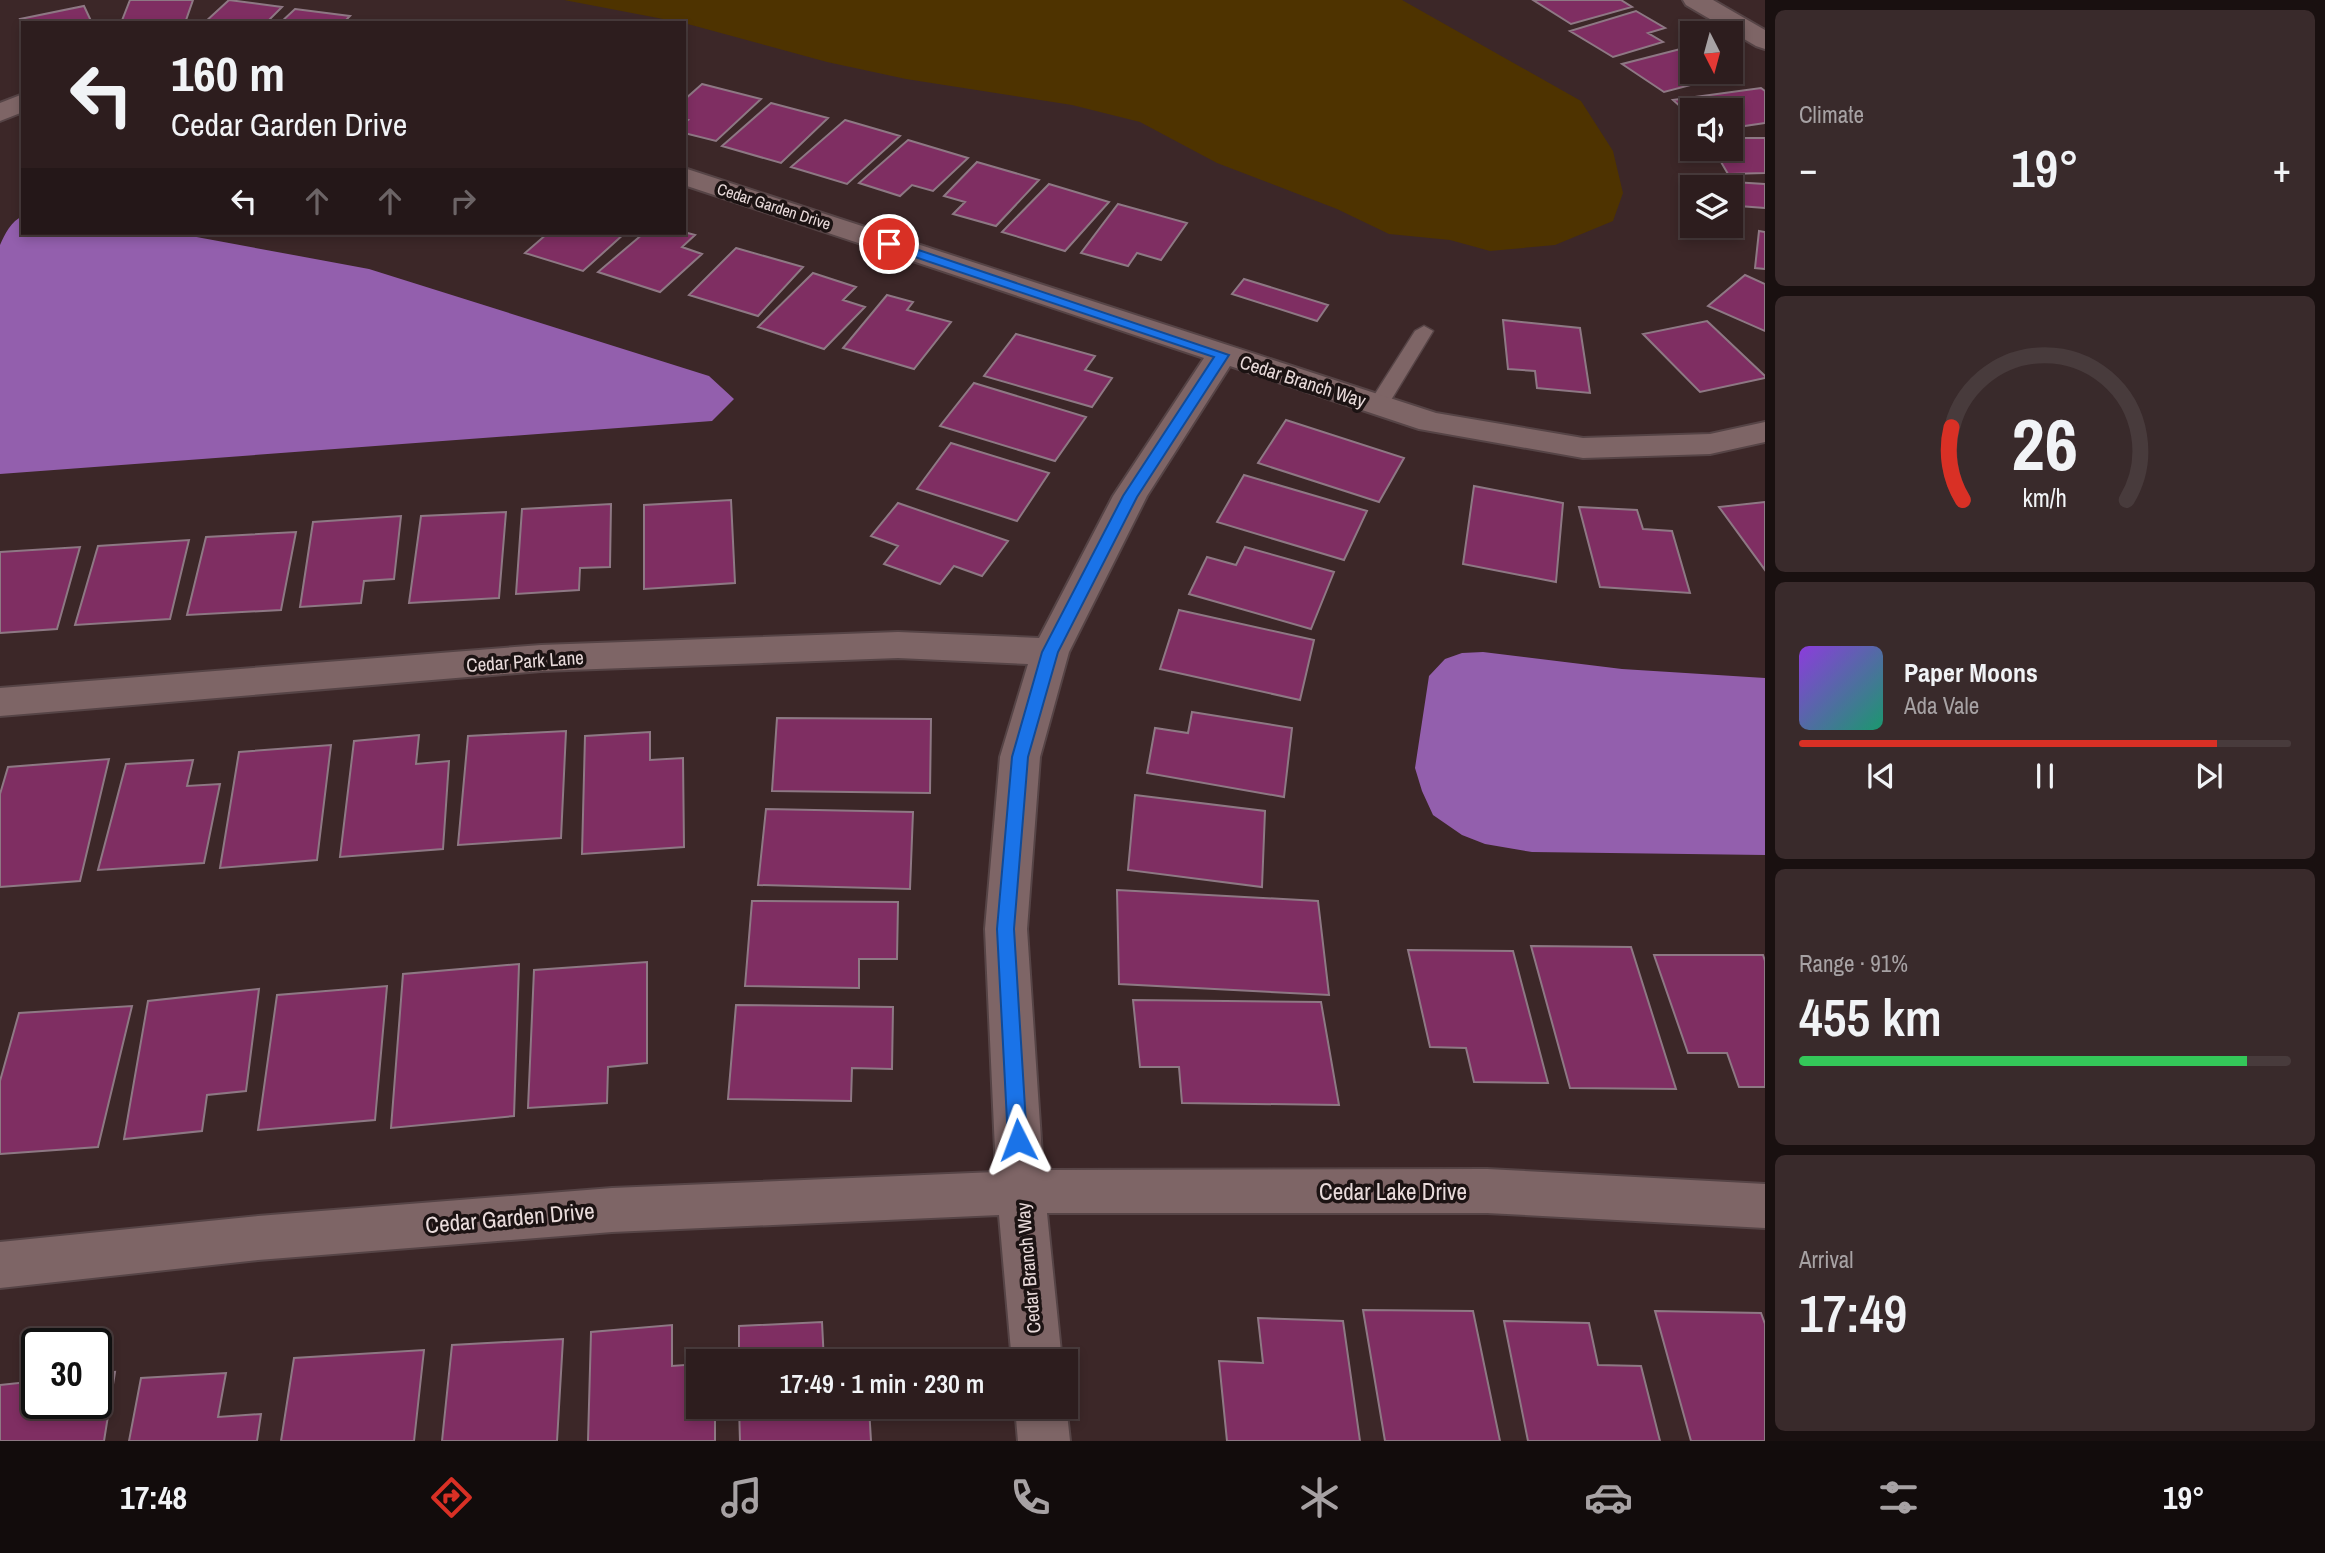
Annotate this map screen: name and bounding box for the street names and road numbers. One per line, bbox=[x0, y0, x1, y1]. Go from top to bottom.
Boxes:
street label: Cedar Garden Drive bbox=[714, 177, 834, 235]
street label: Cedar Branch Way bbox=[1237, 348, 1370, 414]
street label: Cedar Park Lane bbox=[465, 644, 585, 678]
street label: Cedar Lake Drive bbox=[1319, 1176, 1467, 1207]
street label: Cedar Garden Drive bbox=[424, 1195, 596, 1240]
street label: Cedar Branch Way bbox=[1009, 1201, 1047, 1334]

